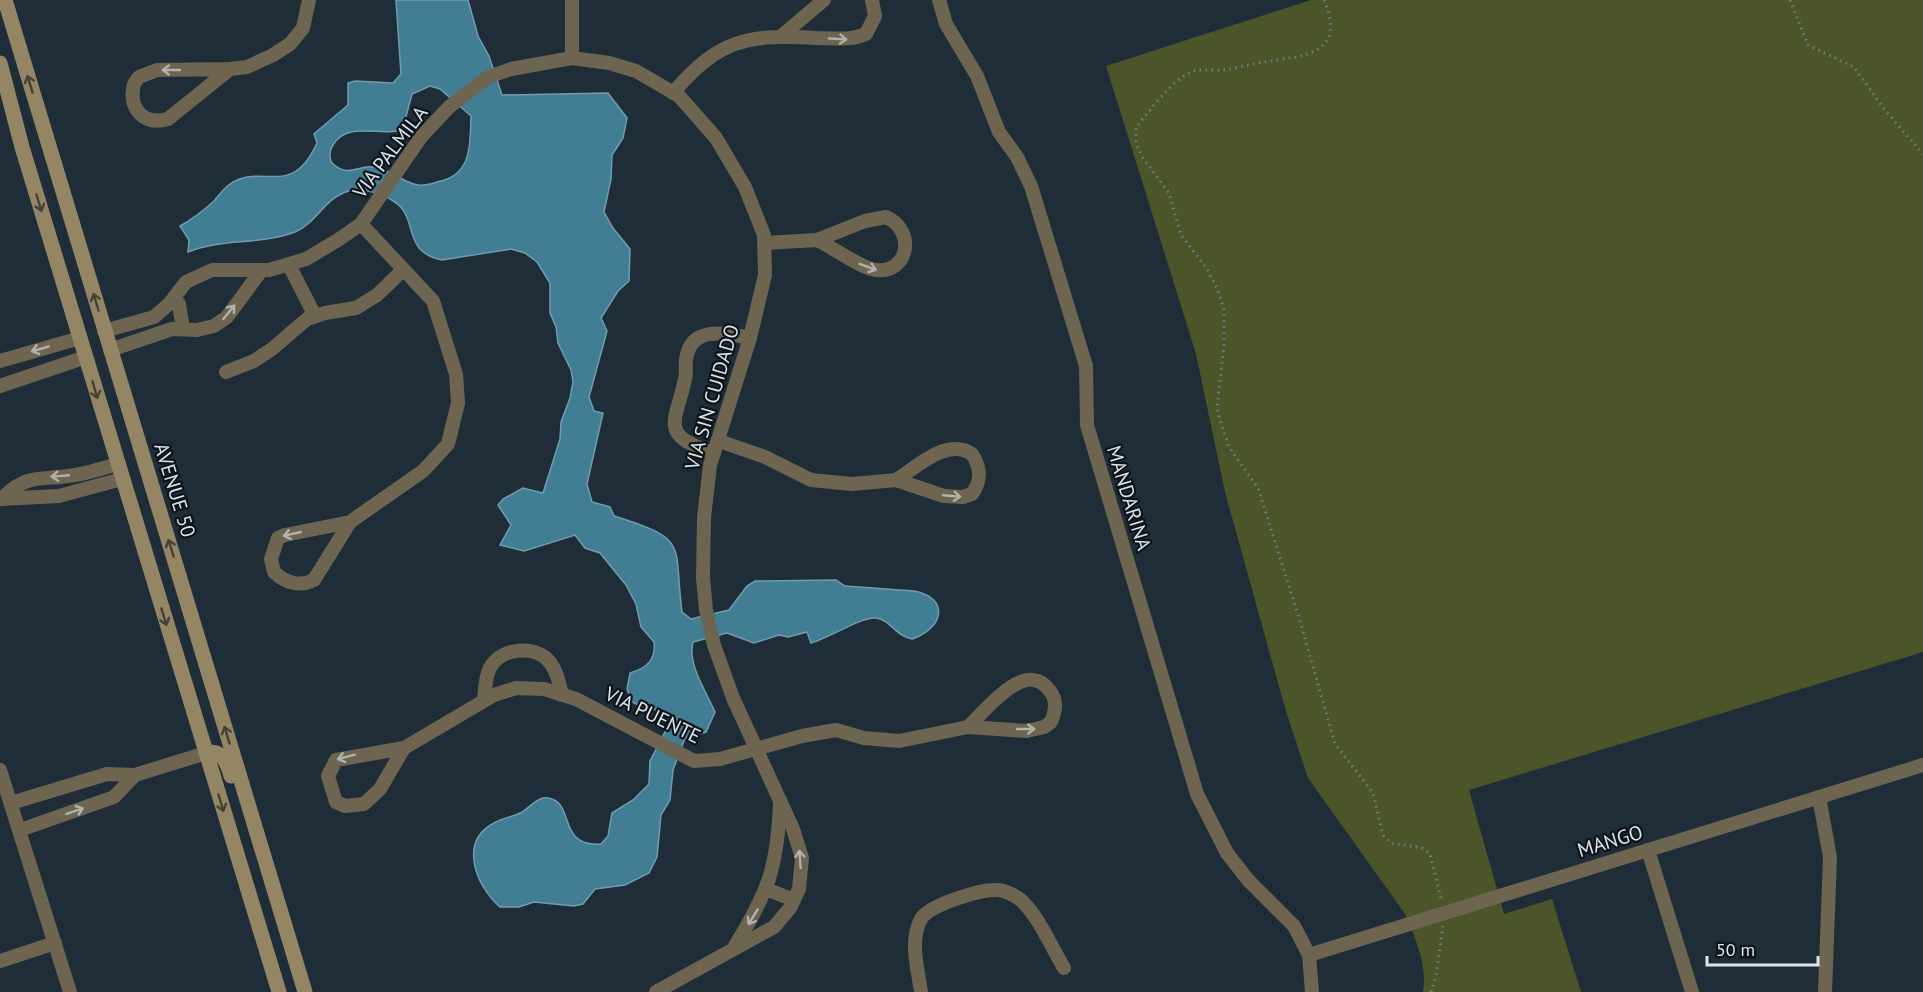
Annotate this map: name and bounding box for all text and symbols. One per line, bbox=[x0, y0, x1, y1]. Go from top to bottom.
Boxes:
one-way arrow bbox=[828, 33, 848, 44]
one-way arrow bbox=[162, 64, 182, 76]
one-way arrow bbox=[24, 75, 35, 94]
street label: VIA PALMILA bbox=[346, 100, 433, 204]
one-way arrow bbox=[34, 193, 45, 212]
one-way arrow bbox=[859, 262, 877, 273]
one-way arrow bbox=[90, 293, 101, 312]
one-way arrow bbox=[223, 304, 236, 320]
street label: VIA SIN CUIDADO bbox=[679, 321, 745, 474]
one-way arrow bbox=[31, 344, 50, 355]
one-way arrow bbox=[90, 380, 101, 399]
street label: AVENUE 50 bbox=[148, 440, 202, 540]
street label: MANDARINA bbox=[1101, 442, 1157, 554]
one-way arrow bbox=[51, 471, 71, 482]
one-way arrow bbox=[941, 491, 961, 502]
one-way arrow bbox=[283, 529, 303, 540]
one-way arrow bbox=[165, 539, 176, 558]
one-way arrow bbox=[159, 607, 170, 626]
street label: VIA PUENTE bbox=[600, 680, 705, 749]
one-way arrow bbox=[1016, 723, 1036, 735]
one-way arrow bbox=[221, 726, 232, 745]
one-way arrow bbox=[337, 752, 356, 763]
one-way arrow bbox=[216, 793, 227, 812]
one-way arrow bbox=[65, 805, 84, 816]
street label: MANGO bbox=[1574, 819, 1646, 863]
one-way arrow bbox=[794, 850, 805, 870]
one-way arrow bbox=[746, 908, 758, 925]
scale bar bbox=[1707, 929, 1818, 967]
text: 50 m bbox=[1716, 938, 1755, 961]

